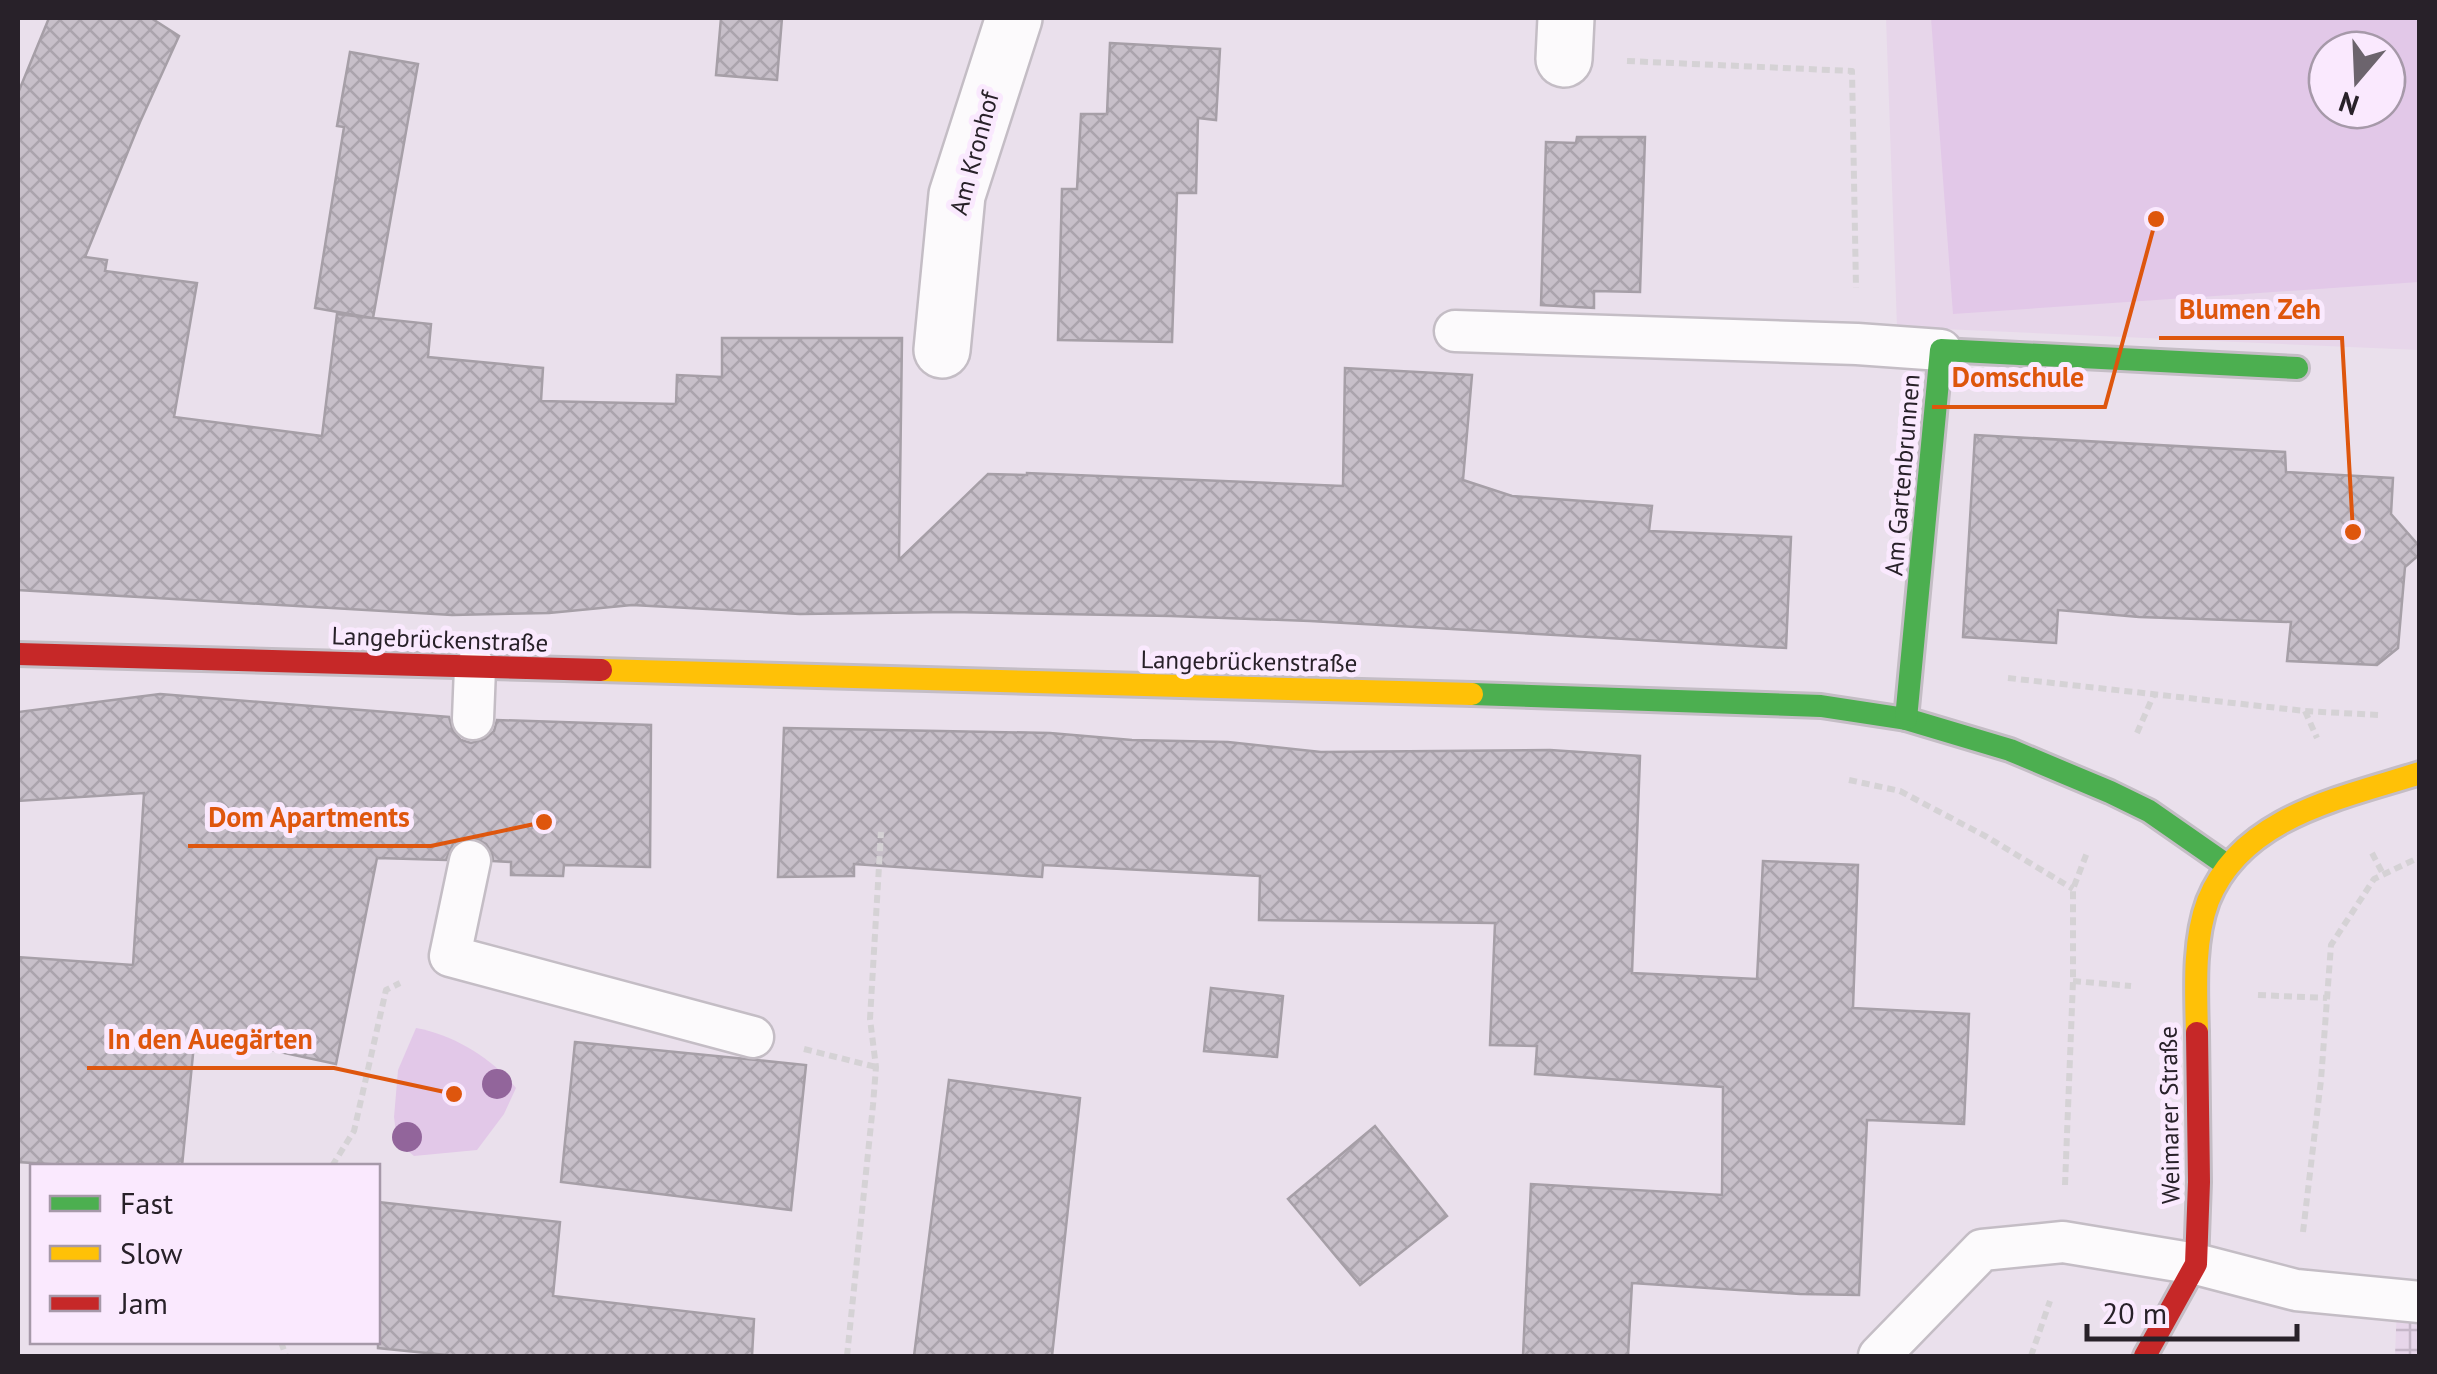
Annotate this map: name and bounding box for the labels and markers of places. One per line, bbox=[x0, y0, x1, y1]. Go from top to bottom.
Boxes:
callout: Blumen Zeh bbox=[2159, 280, 2342, 338]
callout: Domschule bbox=[1932, 349, 2105, 407]
callout: Dom Apartments bbox=[188, 788, 431, 846]
callout: In den Auegärten bbox=[87, 1010, 334, 1068]

